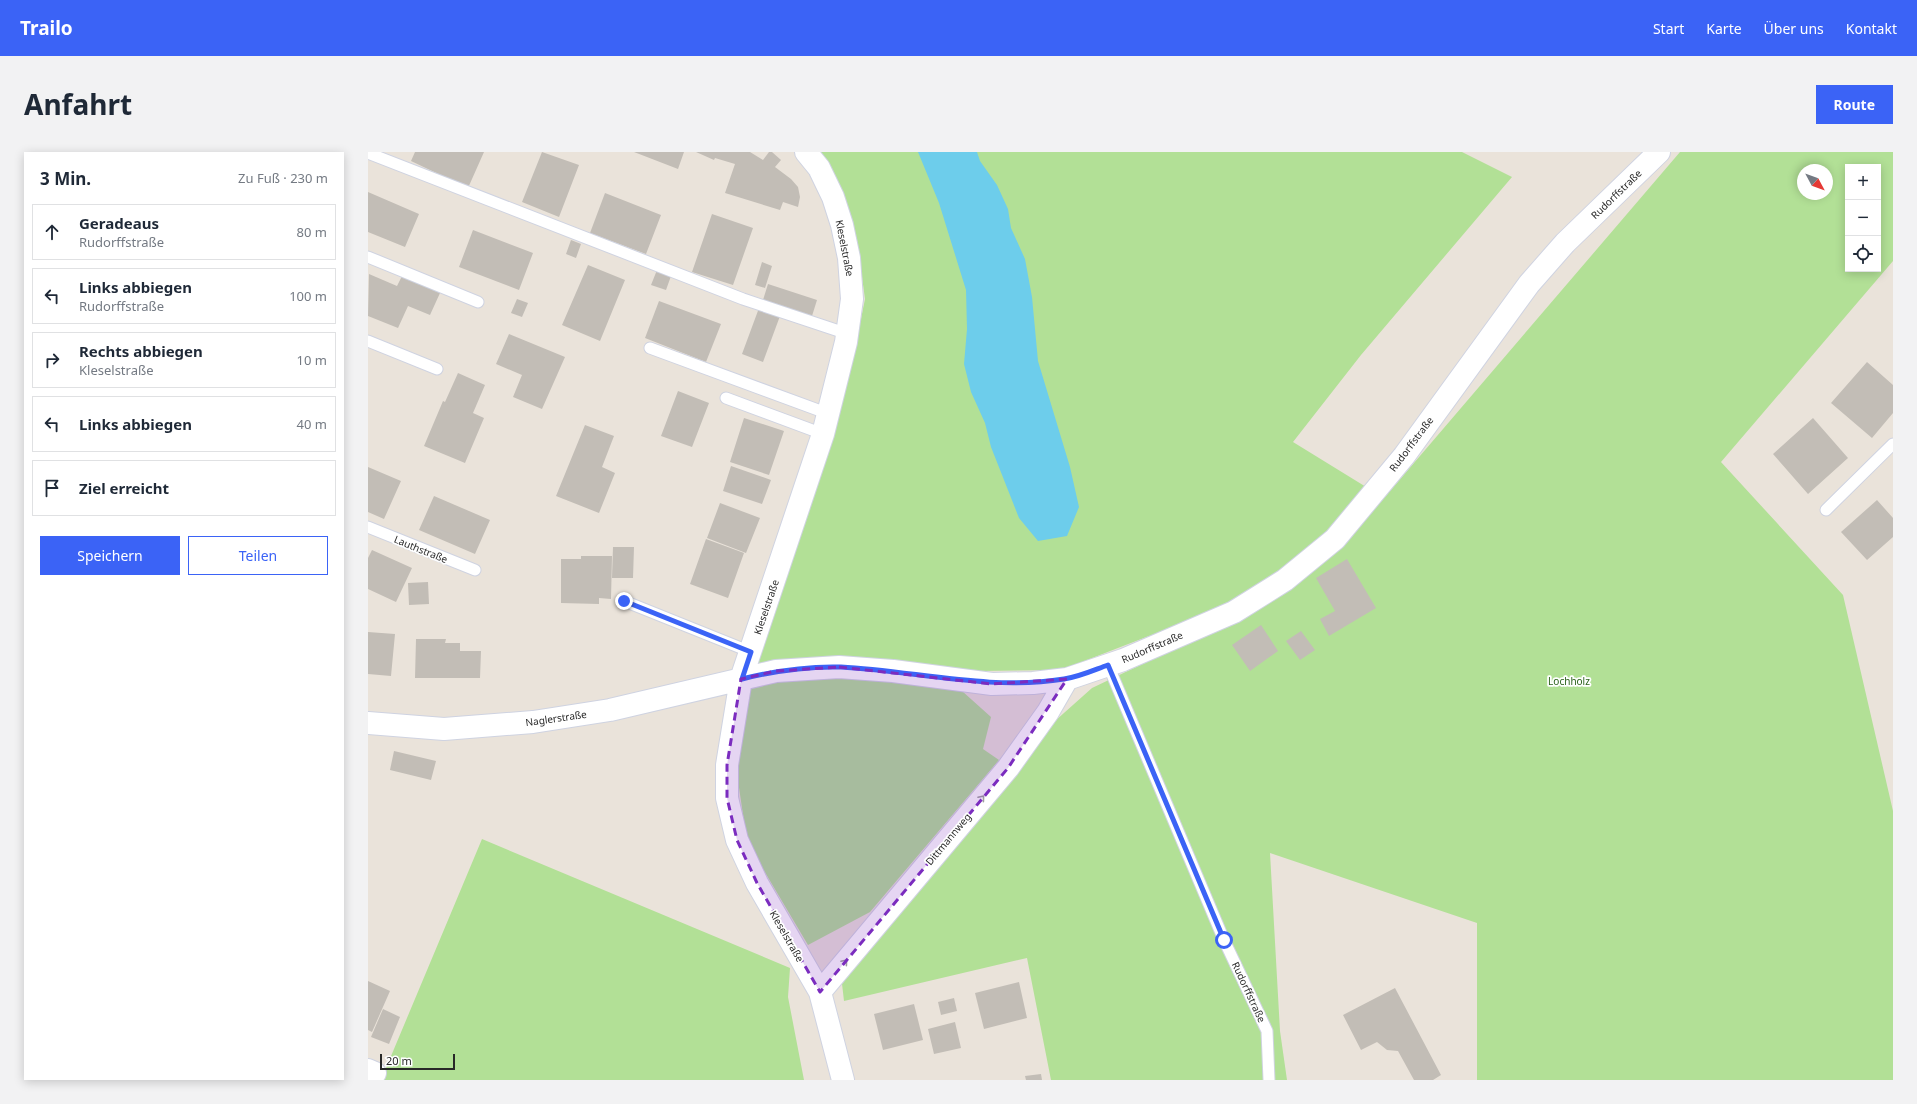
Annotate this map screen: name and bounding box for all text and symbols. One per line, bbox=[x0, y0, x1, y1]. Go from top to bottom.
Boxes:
text: Trailo bbox=[20, 15, 73, 41]
text: Start bbox=[1653, 19, 1684, 38]
text: Karte bbox=[1706, 19, 1742, 38]
text: Über uns bbox=[1764, 19, 1824, 38]
text: Kontakt bbox=[1846, 19, 1897, 38]
text: Anfahrt bbox=[24, 85, 132, 123]
button: Route bbox=[1816, 85, 1893, 124]
north arrow bbox=[1797, 164, 1833, 200]
map controls bbox=[1845, 164, 1881, 272]
button: + bbox=[1845, 164, 1881, 200]
street label: Rudorffstraße bbox=[1588, 166, 1645, 222]
text: 3 Min. bbox=[40, 167, 91, 190]
text: Zu Fuß · 230 m bbox=[238, 169, 328, 187]
button: − bbox=[1845, 200, 1881, 236]
text: Geradeaus bbox=[79, 213, 159, 233]
street label: Kleselstraße bbox=[833, 219, 857, 278]
icon: ahead bbox=[41, 221, 63, 243]
text: 80 m bbox=[297, 223, 327, 241]
text: Rudorffstraße bbox=[79, 233, 164, 251]
button: locate bbox=[1845, 236, 1881, 272]
text: Links abbiegen bbox=[79, 277, 192, 297]
icon: left bbox=[41, 285, 63, 307]
text: 100 m bbox=[289, 287, 327, 305]
text: Rudorffstraße bbox=[79, 297, 164, 315]
text: Rechts abbiegen bbox=[79, 341, 203, 361]
icon: right bbox=[41, 349, 63, 371]
text: 10 m bbox=[297, 351, 327, 369]
text: Kleselstraße bbox=[79, 361, 154, 379]
icon: left bbox=[41, 413, 63, 435]
street label: Rudorffstraße bbox=[1386, 413, 1437, 474]
text: Links abbiegen bbox=[79, 414, 192, 434]
text: 40 m bbox=[297, 415, 327, 433]
icon: arrive bbox=[41, 477, 63, 499]
text: Ziel erreicht bbox=[79, 478, 169, 498]
street label: Lauthstraße bbox=[392, 532, 450, 566]
button: Speichern bbox=[40, 536, 180, 575]
button: Teilen bbox=[188, 536, 328, 575]
street label: Kleselstraße bbox=[750, 577, 782, 636]
route end bbox=[615, 592, 633, 610]
street label: Rudorffstraße bbox=[1119, 628, 1185, 666]
park label: Lochholz bbox=[1548, 674, 1590, 688]
street label: Naglerstraße bbox=[525, 707, 588, 729]
one-way arrow bbox=[978, 796, 985, 803]
street label: Dittmannweg bbox=[922, 810, 974, 868]
street label: Kleselstraße bbox=[767, 908, 808, 965]
route start bbox=[1215, 931, 1233, 949]
street label: Rudorffstraße bbox=[1229, 959, 1269, 1025]
one-way arrow bbox=[840, 960, 847, 967]
scale bar bbox=[380, 1052, 455, 1071]
text: 20 m bbox=[386, 1053, 412, 1068]

